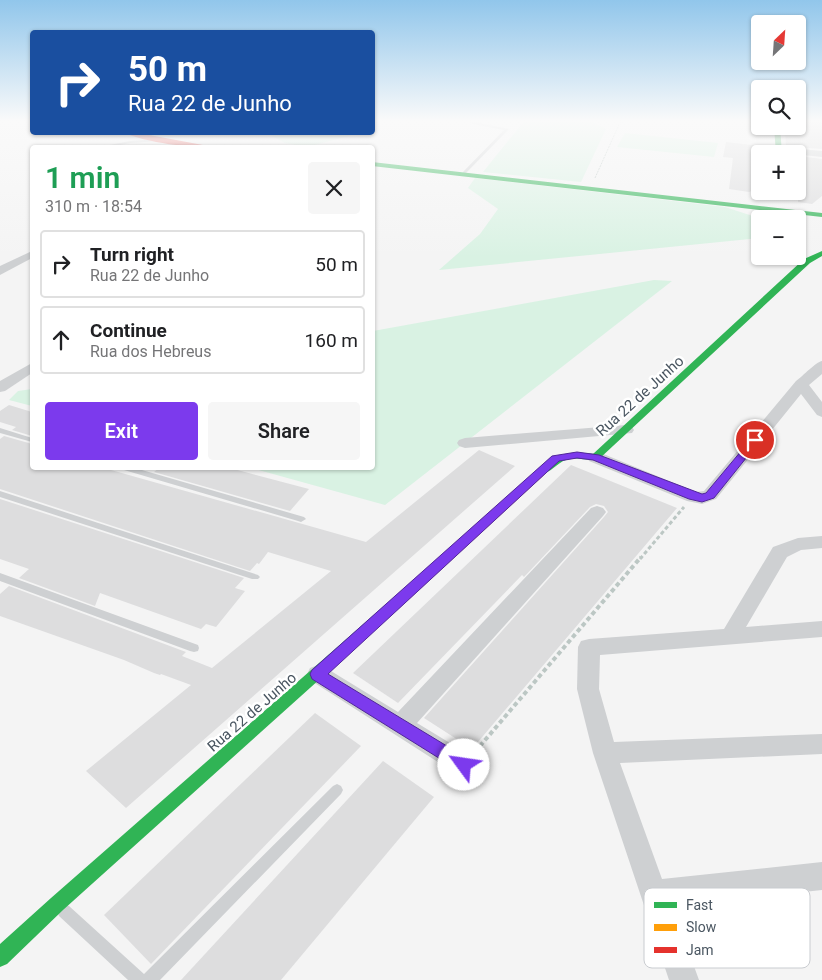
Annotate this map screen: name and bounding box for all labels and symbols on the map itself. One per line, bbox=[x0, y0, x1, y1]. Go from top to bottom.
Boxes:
north arrow bbox=[751, 15, 806, 70]
street label: Rua 22 de Junho bbox=[592, 352, 688, 440]
pin bbox=[734, 419, 776, 461]
street label: Rua 22 de Junho bbox=[204, 669, 300, 755]
position arrow bbox=[437, 738, 489, 790]
legend bbox=[644, 888, 810, 968]
text: Fast bbox=[686, 897, 713, 913]
text: Slow bbox=[686, 919, 717, 935]
text: Jam bbox=[686, 942, 714, 958]

